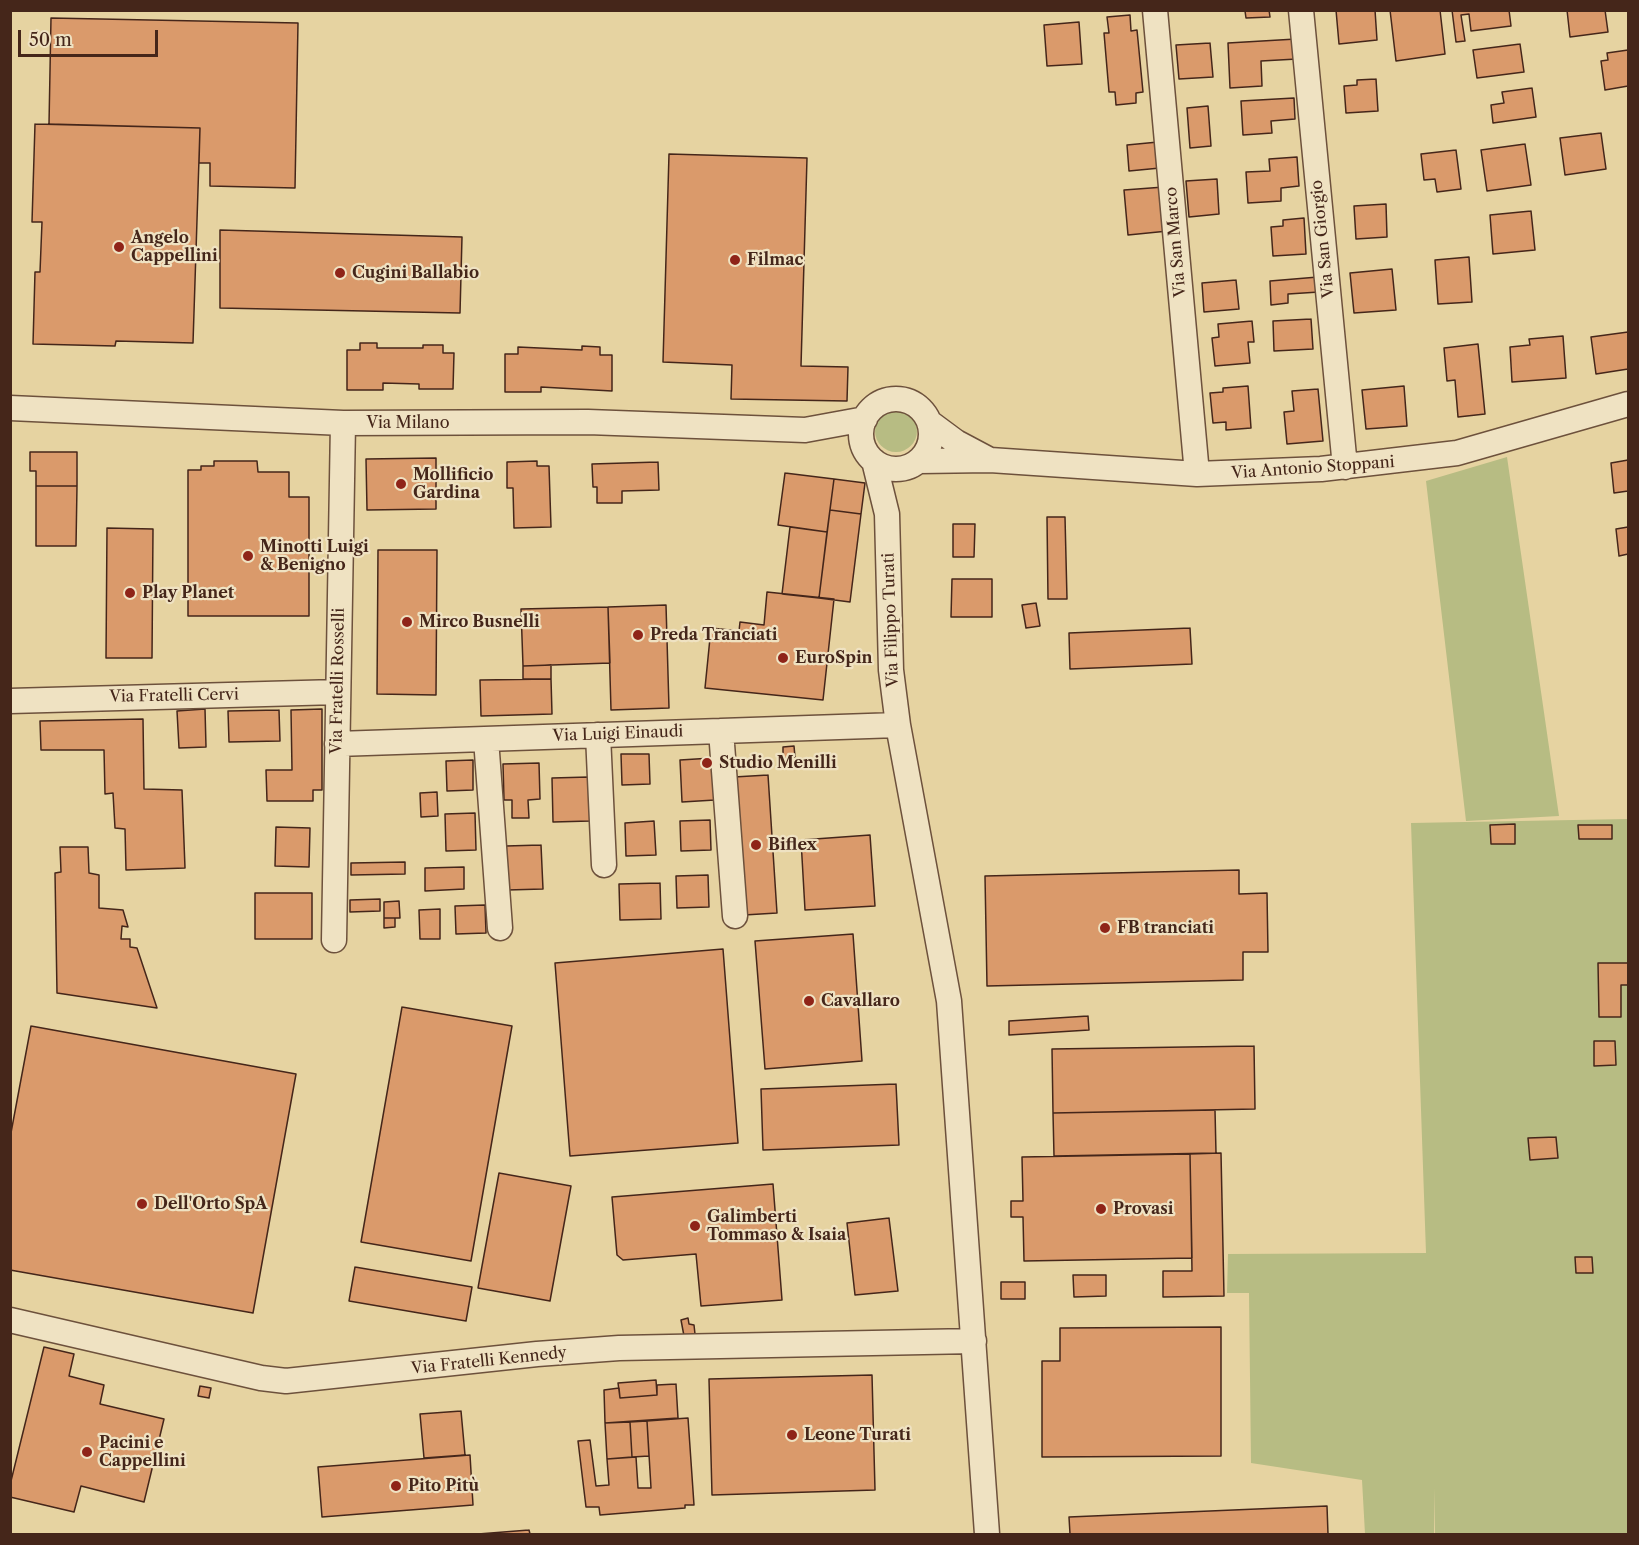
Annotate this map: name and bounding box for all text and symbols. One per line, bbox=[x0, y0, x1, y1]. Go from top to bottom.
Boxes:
scale bar bbox=[21, 18, 160, 56]
text: 50 m bbox=[29, 29, 72, 51]
street label: Via San Giorgio bbox=[1307, 179, 1339, 299]
street label: Via San Marco bbox=[1162, 186, 1190, 298]
place label: Angelo Cappellini bbox=[131, 228, 218, 266]
marker: Angelo Cappellini bbox=[112, 240, 126, 254]
place label: Filmac bbox=[747, 250, 803, 270]
marker: Filmac bbox=[728, 253, 742, 267]
place label: Cugini Ballabio bbox=[352, 263, 479, 283]
marker: Cugini Ballabio bbox=[333, 266, 347, 280]
street label: Via Milano bbox=[366, 413, 450, 433]
street label: Via Antonio Stoppani bbox=[1231, 453, 1395, 483]
place label: Mollificio Gardina bbox=[413, 465, 493, 503]
marker: Mollificio Gardina bbox=[394, 477, 408, 491]
place label: Minotti Luigi & Benigno bbox=[260, 537, 369, 575]
marker: Minotti Luigi & Benigno bbox=[241, 549, 255, 563]
street label: Via Filippo Turati bbox=[879, 552, 903, 688]
place label: Play Planet bbox=[142, 583, 234, 603]
marker: Play Planet bbox=[123, 586, 137, 600]
street label: Via Fratelli Rosselli bbox=[327, 608, 349, 754]
place label: Mirco Busnelli bbox=[419, 612, 540, 632]
marker: Mirco Busnelli bbox=[400, 615, 414, 629]
place label: Preda Tranciati bbox=[650, 625, 777, 645]
marker: Preda Tranciati bbox=[631, 628, 645, 642]
place label: EuroSpin bbox=[795, 648, 873, 668]
marker: EuroSpin bbox=[776, 651, 790, 665]
street label: Via Fratelli Cervi bbox=[109, 685, 239, 707]
street label: Via Luigi Einaudi bbox=[552, 722, 684, 746]
place label: Studio Menilli bbox=[719, 753, 837, 773]
marker: Studio Menilli bbox=[700, 756, 714, 770]
place label: Biflex bbox=[768, 835, 817, 855]
marker: Biflex bbox=[749, 838, 763, 852]
place label: FB tranciati bbox=[1117, 918, 1214, 938]
marker: FB tranciati bbox=[1098, 921, 1112, 935]
place label: Cavallaro bbox=[821, 991, 900, 1011]
marker: Cavallaro bbox=[802, 994, 816, 1008]
place label: Dell'Orto SpA bbox=[154, 1194, 267, 1214]
marker: Dell'Orto SpA bbox=[135, 1197, 149, 1211]
place label: Provasi bbox=[1113, 1199, 1173, 1219]
marker: Provasi bbox=[1094, 1202, 1108, 1216]
place label: Galimberti Tommaso & Isaia bbox=[707, 1207, 846, 1245]
marker: Galimberti Tommaso & Isaia bbox=[688, 1219, 702, 1233]
street label: Via Fratelli Kennedy bbox=[410, 1343, 568, 1379]
place label: Leone Turati bbox=[804, 1425, 911, 1445]
marker: Leone Turati bbox=[785, 1428, 799, 1442]
place label: Pacini e Cappellini bbox=[99, 1433, 186, 1471]
marker: Pacini e Cappellini bbox=[80, 1445, 94, 1459]
place label: Pito Pitù bbox=[408, 1476, 479, 1496]
marker: Pito Pitù bbox=[389, 1479, 403, 1493]

